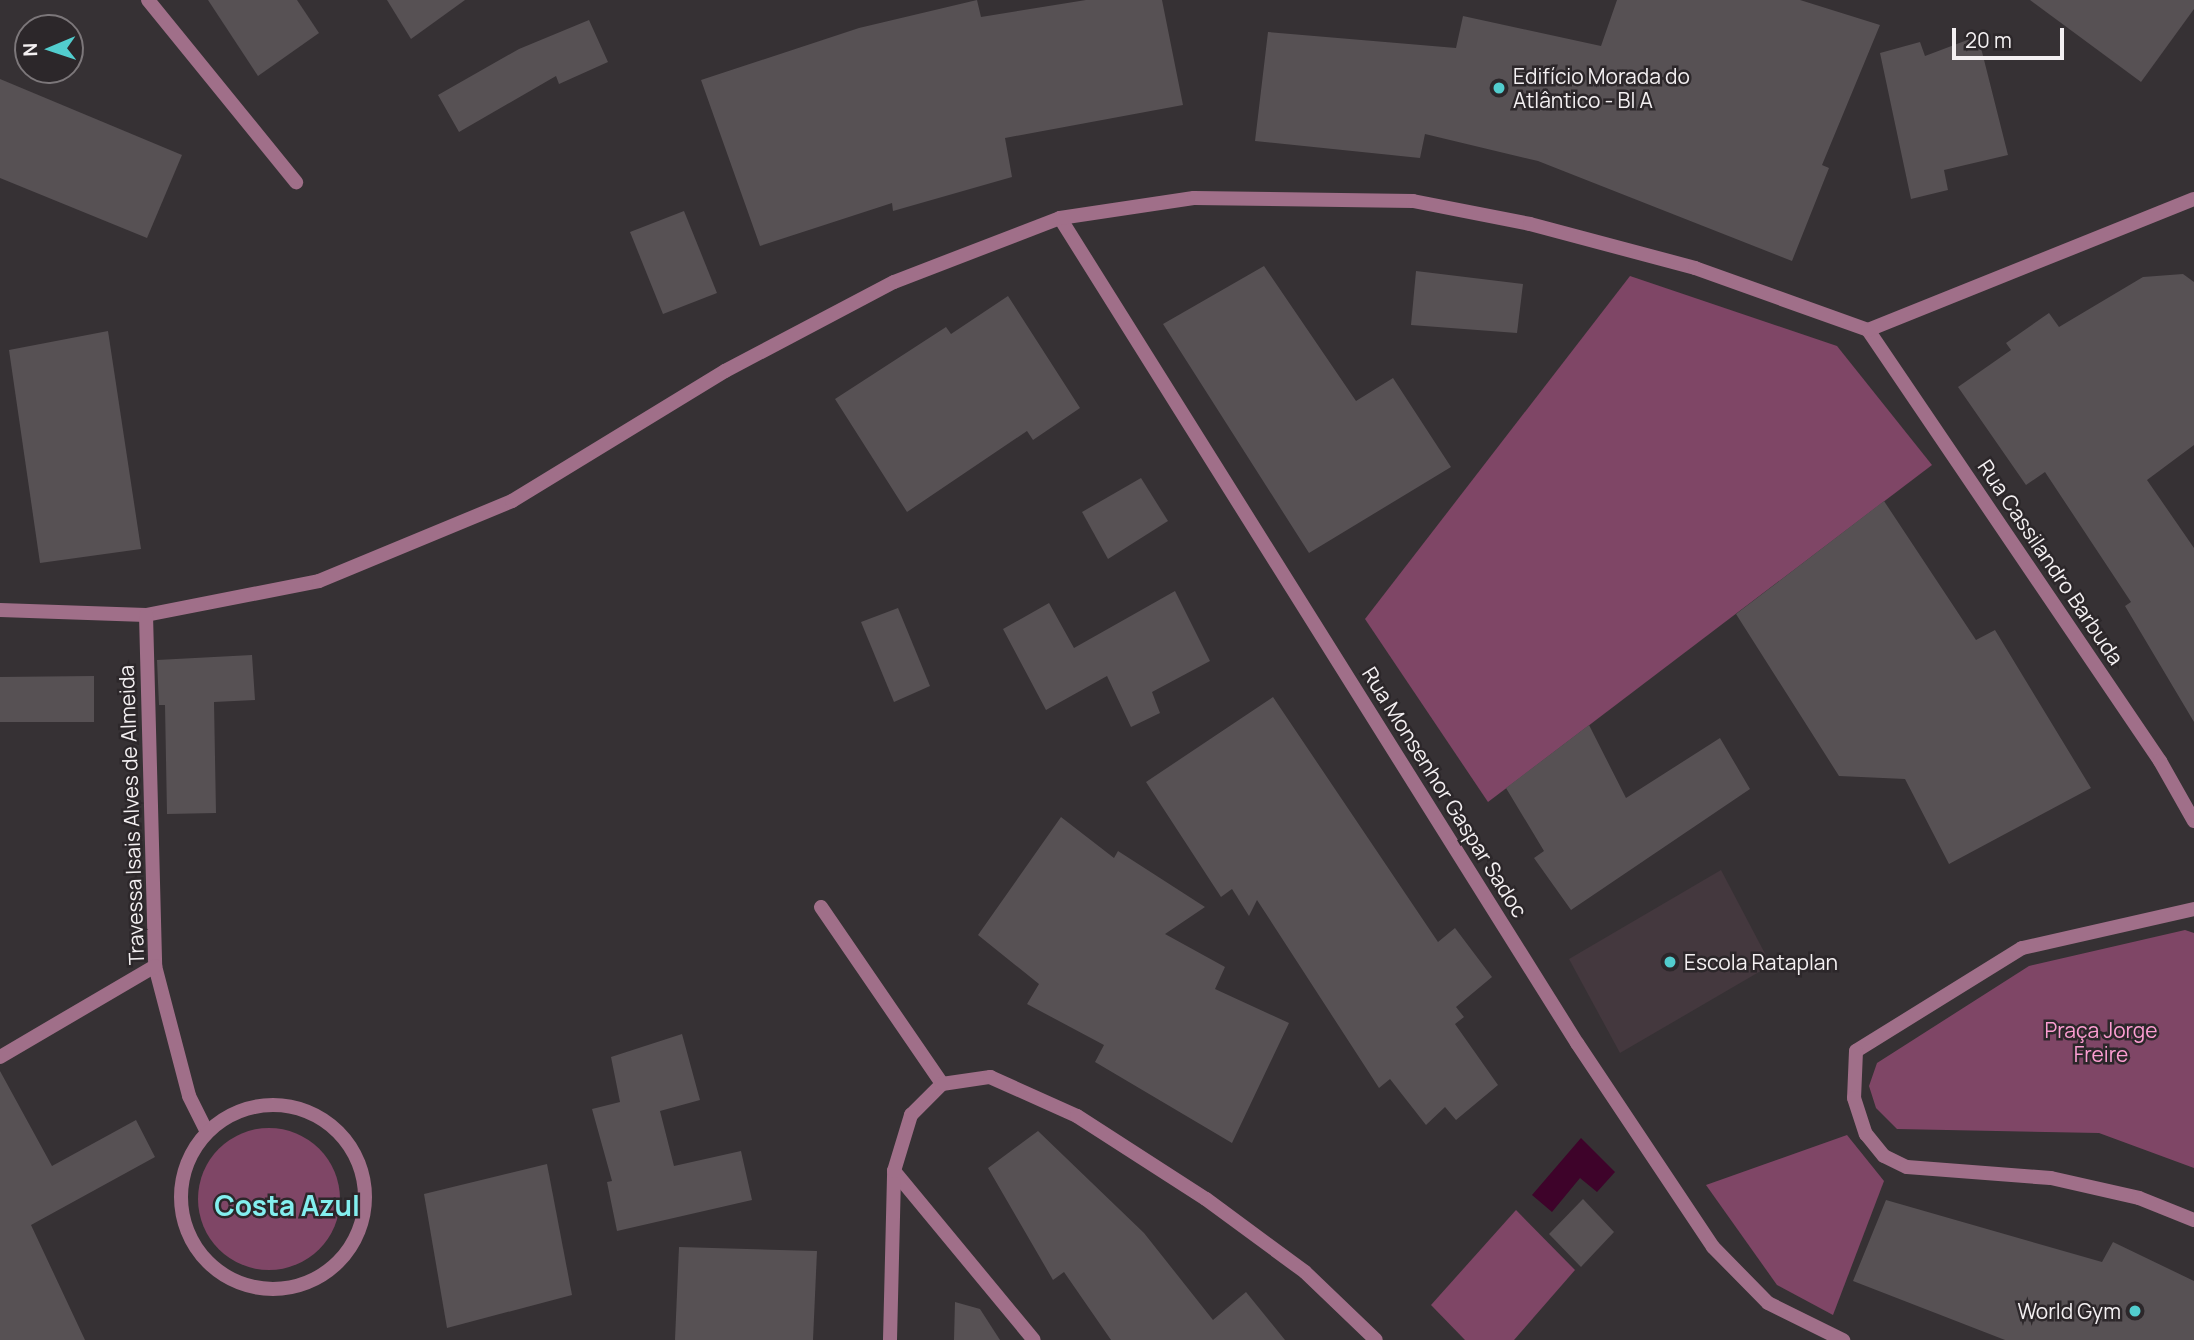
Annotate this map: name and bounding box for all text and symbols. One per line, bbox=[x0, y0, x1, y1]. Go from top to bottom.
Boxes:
north arrow bbox=[14, 14, 84, 84]
scale bar bbox=[1956, 14, 2068, 58]
text: 20 m bbox=[1965, 26, 2012, 54]
text: N bbox=[17, 42, 43, 57]
place label: Edifício Morada do Atlântico - Bl A bbox=[1513, 63, 1690, 113]
marker: Edifício Morada do Atlântico - Bl A bbox=[1491, 80, 1507, 96]
street label: Rua Cassilandro Barbuda bbox=[1973, 455, 2129, 669]
street label: Rua Monsenhor Gaspar Sadoc bbox=[1357, 662, 1533, 922]
street label: Travessa Isais Alves de Almeida bbox=[113, 665, 149, 965]
place label: Escola Rataplan bbox=[1684, 949, 1838, 975]
marker: Escola Rataplan bbox=[1662, 954, 1678, 970]
park label: Praça Jorge Freire bbox=[2045, 1017, 2157, 1067]
district label: Costa Azul bbox=[214, 1188, 360, 1222]
place label: World Gym bbox=[2017, 1298, 2121, 1324]
marker: World Gym bbox=[2127, 1303, 2143, 1319]

